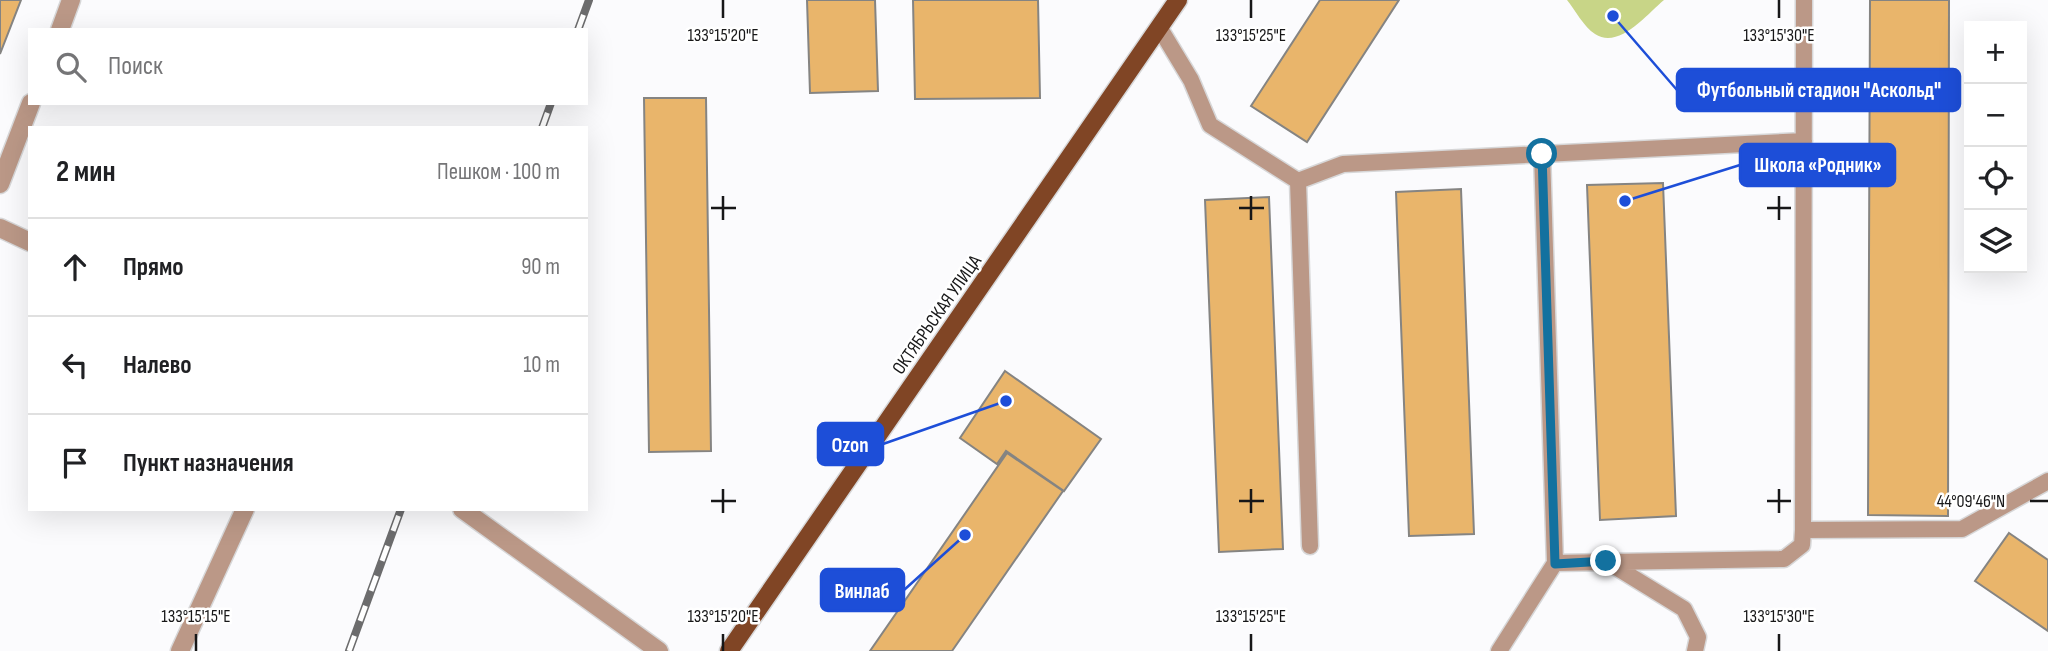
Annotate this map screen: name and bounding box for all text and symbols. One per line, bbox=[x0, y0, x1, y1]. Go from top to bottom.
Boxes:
map controls bbox=[1964, 21, 2027, 273]
button: + bbox=[1964, 21, 2027, 84]
text: 133°15'20"E bbox=[687, 25, 759, 46]
text: 133°15'25"E bbox=[1216, 25, 1286, 46]
text: 133°15'30"E bbox=[1743, 25, 1815, 46]
search box bbox=[28, 28, 588, 105]
icon: search bbox=[52, 48, 90, 86]
text: Поиск bbox=[108, 51, 163, 82]
callout: Футбольный стадион "Аскольд" bbox=[1677, 69, 1960, 111]
text: Футбольный стадион "Аскольд" bbox=[1697, 78, 1941, 103]
button: − bbox=[1964, 84, 2027, 147]
route start bbox=[1526, 138, 1557, 169]
callout: Школа «Родник» bbox=[1740, 144, 1895, 186]
button: locate bbox=[1964, 147, 2027, 210]
text: Школа «Родник» bbox=[1754, 153, 1882, 178]
text: 2 мин bbox=[56, 154, 116, 190]
text: Пешком · 100 m bbox=[437, 158, 560, 186]
button: layers bbox=[1964, 210, 2027, 273]
icon: ahead bbox=[56, 248, 94, 286]
street label: ОКТЯБРЬСКАЯ УЛИЦА bbox=[888, 250, 987, 379]
text: Прямо bbox=[123, 252, 184, 283]
text: 90 m bbox=[521, 253, 560, 281]
icon: left bbox=[56, 346, 94, 384]
text: Налево bbox=[123, 350, 192, 381]
text: 10 m bbox=[523, 351, 560, 379]
callout: Ozon bbox=[818, 423, 883, 465]
text: Ozon bbox=[831, 433, 869, 458]
icon: arrive bbox=[56, 444, 94, 482]
text: Пункт назначения bbox=[123, 448, 294, 479]
text: 44°09'46"N bbox=[1937, 491, 2005, 512]
route end bbox=[1590, 545, 1621, 576]
callout: Винлаб bbox=[821, 569, 904, 611]
text: Винлаб bbox=[834, 579, 890, 604]
text: 133°15'15"E bbox=[161, 606, 231, 627]
text: 133°15'20"E bbox=[687, 606, 759, 627]
text: 133°15'25"E bbox=[1216, 606, 1286, 627]
text: 133°15'30"E bbox=[1743, 606, 1815, 627]

